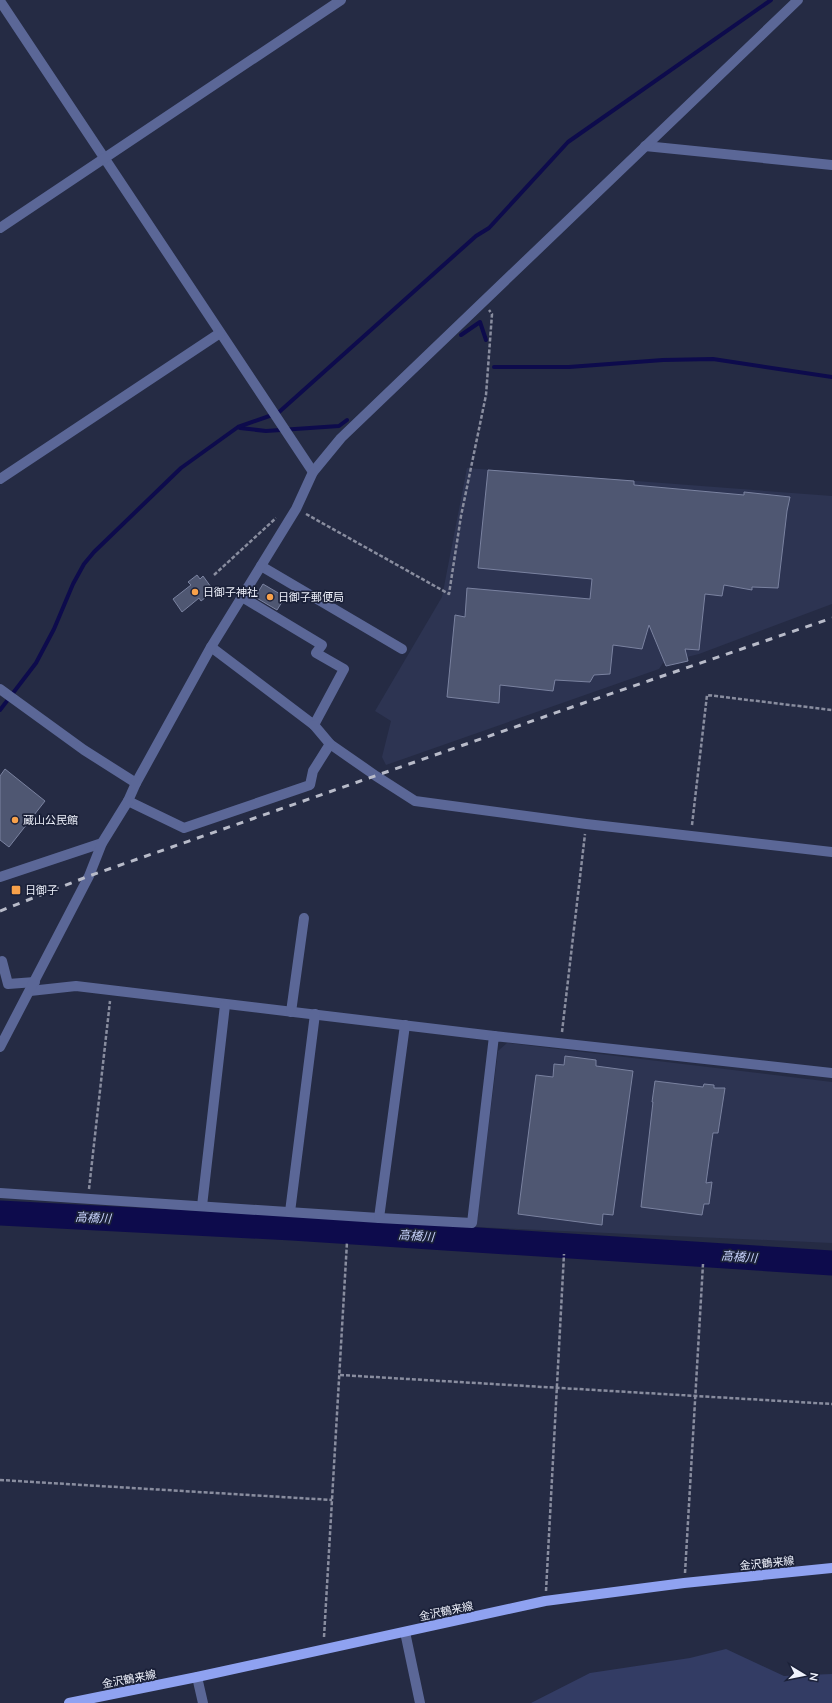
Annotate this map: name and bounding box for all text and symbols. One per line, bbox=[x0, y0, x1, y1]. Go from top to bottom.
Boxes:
place label: 日御子神社 bbox=[203, 585, 258, 599]
marker: 日御子神社 bbox=[190, 587, 200, 597]
place label: 日御子郵便局 bbox=[278, 590, 344, 604]
marker: 日御子郵便局 bbox=[265, 592, 275, 602]
place label: 蔵山公民館 bbox=[23, 813, 78, 827]
marker: 蔵山公民館 bbox=[10, 815, 20, 825]
place label: 日御子 bbox=[25, 883, 58, 897]
marker: 日御子 bbox=[10, 884, 22, 896]
water label: 高橋川 bbox=[75, 1209, 113, 1226]
water label: 高橋川 bbox=[398, 1227, 437, 1244]
water label: 高橋川 bbox=[721, 1248, 760, 1265]
street label: 金沢鶴来線 bbox=[739, 1553, 795, 1573]
street label: 金沢鶴来線 bbox=[418, 1598, 474, 1624]
north arrow bbox=[784, 1655, 824, 1695]
street label: 金沢鶴来線 bbox=[101, 1667, 157, 1691]
text: N bbox=[806, 1671, 821, 1682]

